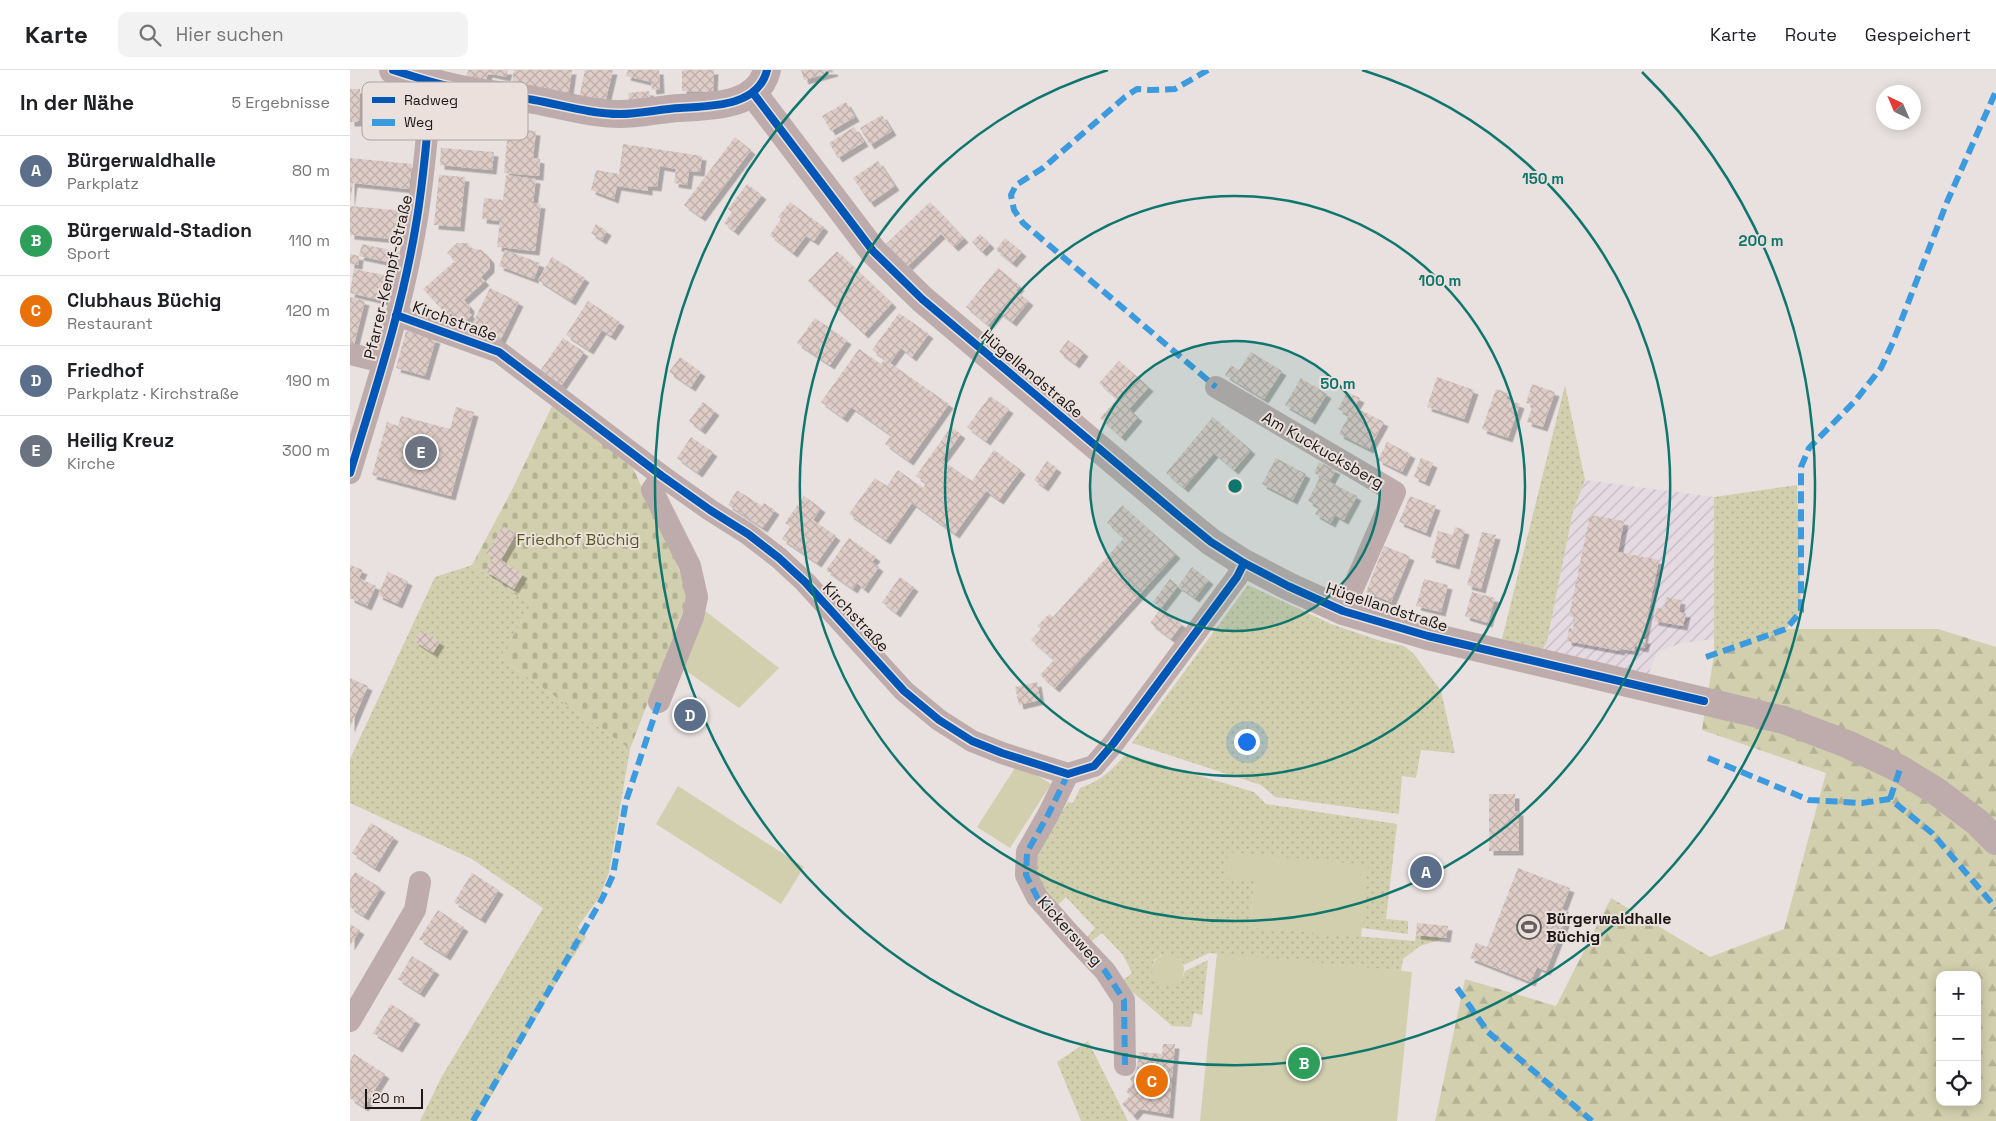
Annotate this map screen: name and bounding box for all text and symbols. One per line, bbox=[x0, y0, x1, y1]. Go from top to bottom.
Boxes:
search box bbox=[118, 12, 468, 57]
text: Karte bbox=[25, 19, 88, 50]
icon: search bbox=[136, 21, 164, 49]
text: Hier suchen bbox=[176, 22, 284, 47]
text: Karte bbox=[1710, 23, 1757, 46]
text: Route bbox=[1785, 23, 1837, 46]
text: Gespeichert bbox=[1865, 23, 1971, 46]
legend bbox=[362, 82, 528, 140]
north arrow bbox=[1876, 85, 1921, 130]
text: In der Nähe bbox=[20, 89, 134, 116]
text: Radweg bbox=[404, 91, 458, 109]
text: 5 Ergebnisse bbox=[231, 92, 330, 113]
text: Weg bbox=[404, 113, 433, 131]
text: Bürgerwaldhalle bbox=[67, 148, 216, 173]
text: A bbox=[31, 160, 41, 181]
text: 80 m bbox=[292, 160, 330, 181]
text: 150 m bbox=[1522, 169, 1564, 188]
text: Parkplatz bbox=[67, 173, 139, 194]
street label: Pfarrer-Kempf-Straße bbox=[359, 193, 417, 361]
text: Bürgerwald-Stadion bbox=[67, 218, 252, 243]
text: B bbox=[31, 230, 41, 251]
text: 110 m bbox=[288, 230, 330, 251]
text: 200 m bbox=[1739, 231, 1783, 250]
text: Sport bbox=[67, 243, 110, 264]
text: 100 m bbox=[1419, 271, 1461, 290]
text: Clubhaus Büchig bbox=[67, 288, 221, 313]
street label: Kirchstraße bbox=[410, 296, 500, 346]
text: C bbox=[31, 300, 41, 321]
text: 120 m bbox=[286, 300, 330, 321]
text: Restaurant bbox=[67, 313, 153, 334]
street label: Hügellandstraße bbox=[976, 325, 1088, 423]
text: Friedhof bbox=[67, 358, 144, 383]
text: D bbox=[31, 370, 41, 391]
text: 190 m bbox=[285, 370, 330, 391]
text: 50 m bbox=[1320, 374, 1356, 393]
text: Parkplatz · Kirchstraße bbox=[67, 383, 239, 404]
street label: Am Kuckucksberg bbox=[1258, 407, 1388, 493]
text: Heilig Kreuz bbox=[67, 428, 174, 453]
pin: E bbox=[405, 433, 437, 471]
text: E bbox=[32, 440, 40, 461]
text: 300 m bbox=[282, 440, 330, 461]
text: Kirche bbox=[67, 453, 115, 474]
centre of rings bbox=[1226, 477, 1244, 495]
park label: Friedhof Büchig bbox=[517, 529, 639, 550]
street label: Kirchstraße bbox=[818, 577, 894, 657]
street label: Hügellandstraße bbox=[1323, 577, 1451, 637]
pin: D bbox=[674, 696, 706, 734]
your location bbox=[1234, 729, 1260, 755]
pin: A bbox=[1410, 853, 1442, 891]
street label: Kickersweg bbox=[1033, 891, 1107, 971]
place label: Bürgerwaldhalle Büchig bbox=[1546, 908, 1671, 947]
sports icon: Bürgerwaldhalle Büchig bbox=[1516, 914, 1542, 940]
map controls bbox=[1936, 971, 1981, 1106]
button: + bbox=[1936, 971, 1981, 1016]
button: − bbox=[1936, 1016, 1981, 1061]
pin: B bbox=[1288, 1044, 1320, 1082]
button: locate bbox=[1936, 1061, 1981, 1106]
pin: C bbox=[1136, 1062, 1168, 1100]
scale bar bbox=[365, 1086, 422, 1109]
text: 20 m bbox=[372, 1089, 405, 1107]

